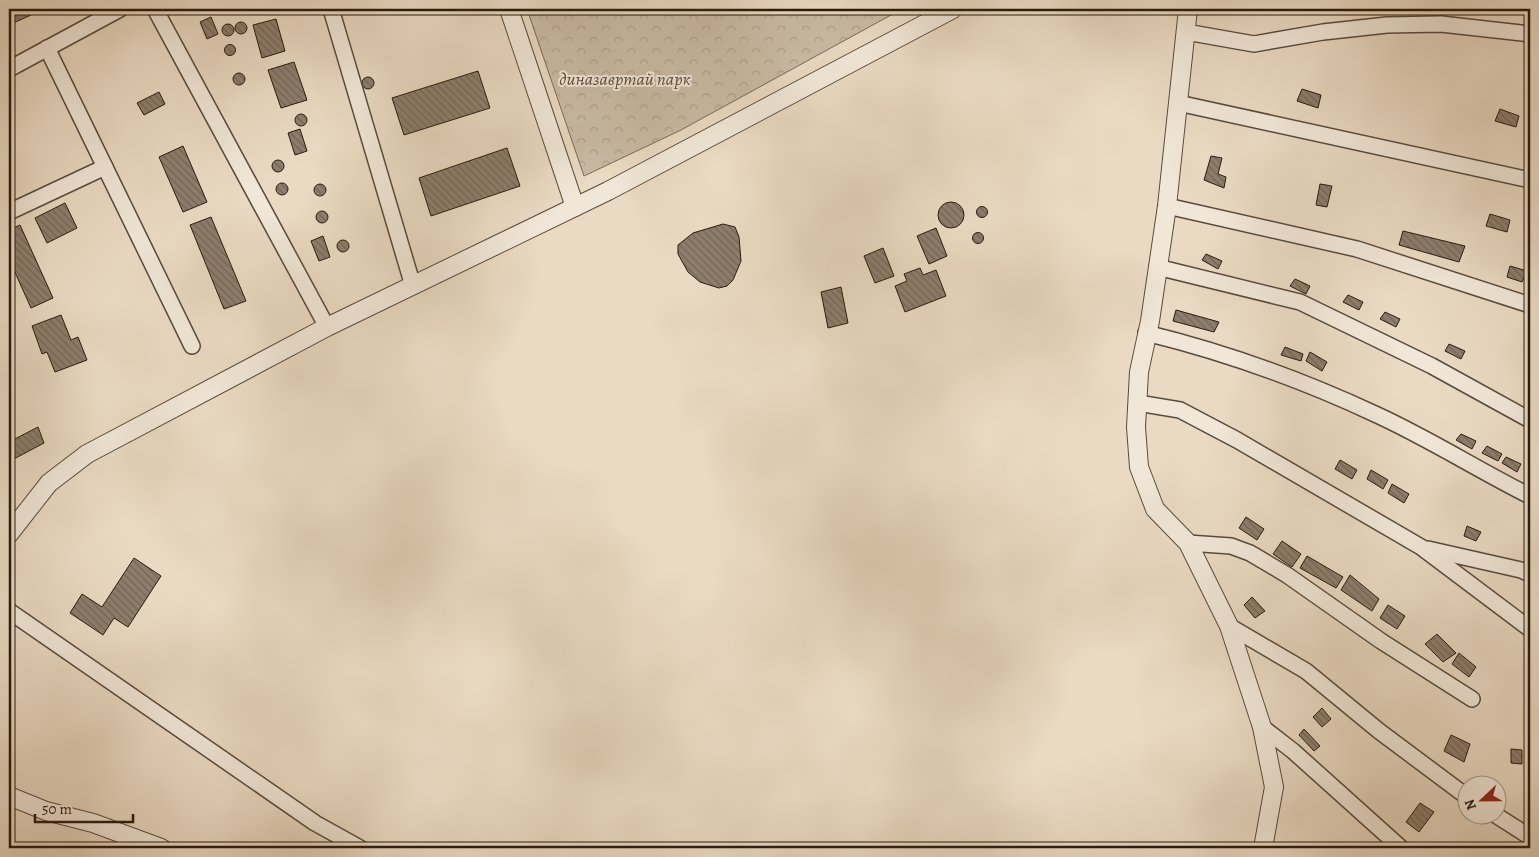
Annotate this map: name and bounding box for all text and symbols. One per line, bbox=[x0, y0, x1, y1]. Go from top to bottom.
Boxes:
park label: диназавртай парк bbox=[559, 67, 691, 91]
north arrow bbox=[1456, 774, 1506, 824]
scale bar bbox=[35, 792, 132, 824]
text: N bbox=[1460, 796, 1481, 813]
text: 50 m bbox=[42, 799, 72, 819]

